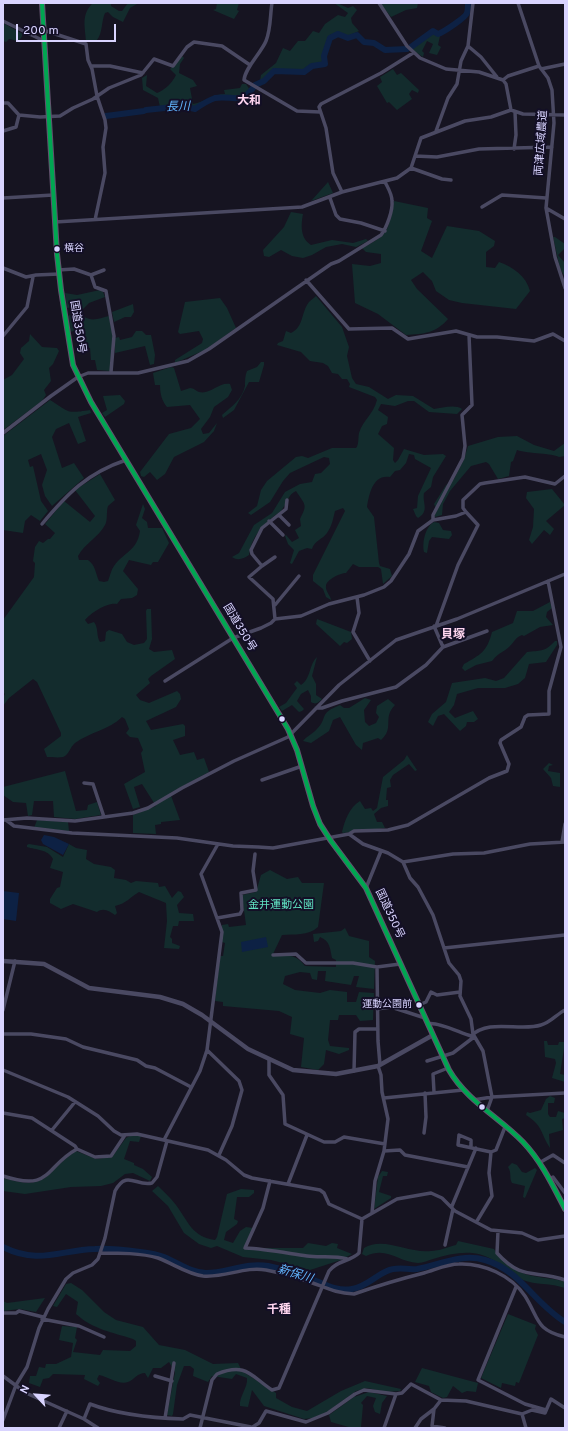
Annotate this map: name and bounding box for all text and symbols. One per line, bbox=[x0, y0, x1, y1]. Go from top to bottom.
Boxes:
scale bar bbox=[18, 16, 118, 42]
text: 200 m bbox=[23, 23, 59, 39]
district label: 大和 bbox=[237, 95, 261, 109]
water label: 長川 bbox=[166, 101, 190, 115]
street label: 両津広域農道 bbox=[533, 110, 551, 176]
place label: 横谷 bbox=[64, 243, 84, 255]
marker: 横谷 bbox=[52, 244, 62, 254]
street label: 国道350号 bbox=[66, 300, 88, 354]
street label: 国道350号 bbox=[220, 602, 258, 654]
district label: 貝塚 bbox=[441, 629, 465, 643]
unlabelled marker bbox=[277, 714, 287, 724]
street label: 国道350号 bbox=[372, 887, 406, 941]
park label: 金井運動公園 bbox=[248, 899, 314, 913]
place label: 運動公園前 bbox=[362, 999, 412, 1011]
marker: 運動公園前 bbox=[414, 1000, 424, 1010]
unlabelled marker bbox=[477, 1102, 487, 1112]
water label: 新保川 bbox=[276, 1263, 314, 1287]
district label: 千種 bbox=[267, 1304, 291, 1318]
north arrow bbox=[16, 1375, 56, 1415]
text: N bbox=[17, 1383, 33, 1396]

